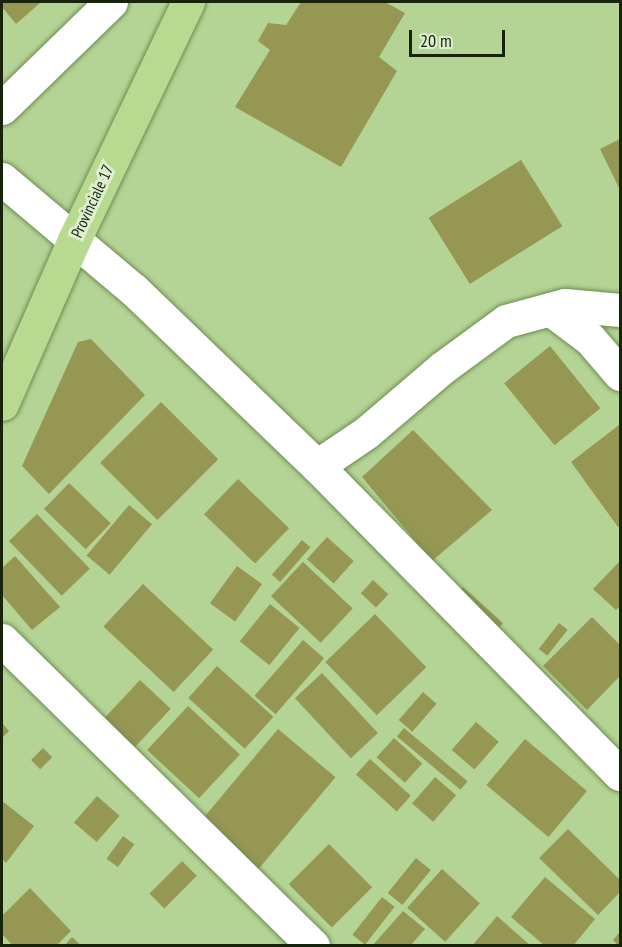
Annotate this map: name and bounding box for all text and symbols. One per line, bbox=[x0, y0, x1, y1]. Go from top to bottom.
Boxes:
scale bar bbox=[412, 18, 508, 56]
text: 20 m bbox=[420, 29, 452, 52]
street label: Provinciale 17 bbox=[67, 161, 117, 241]

